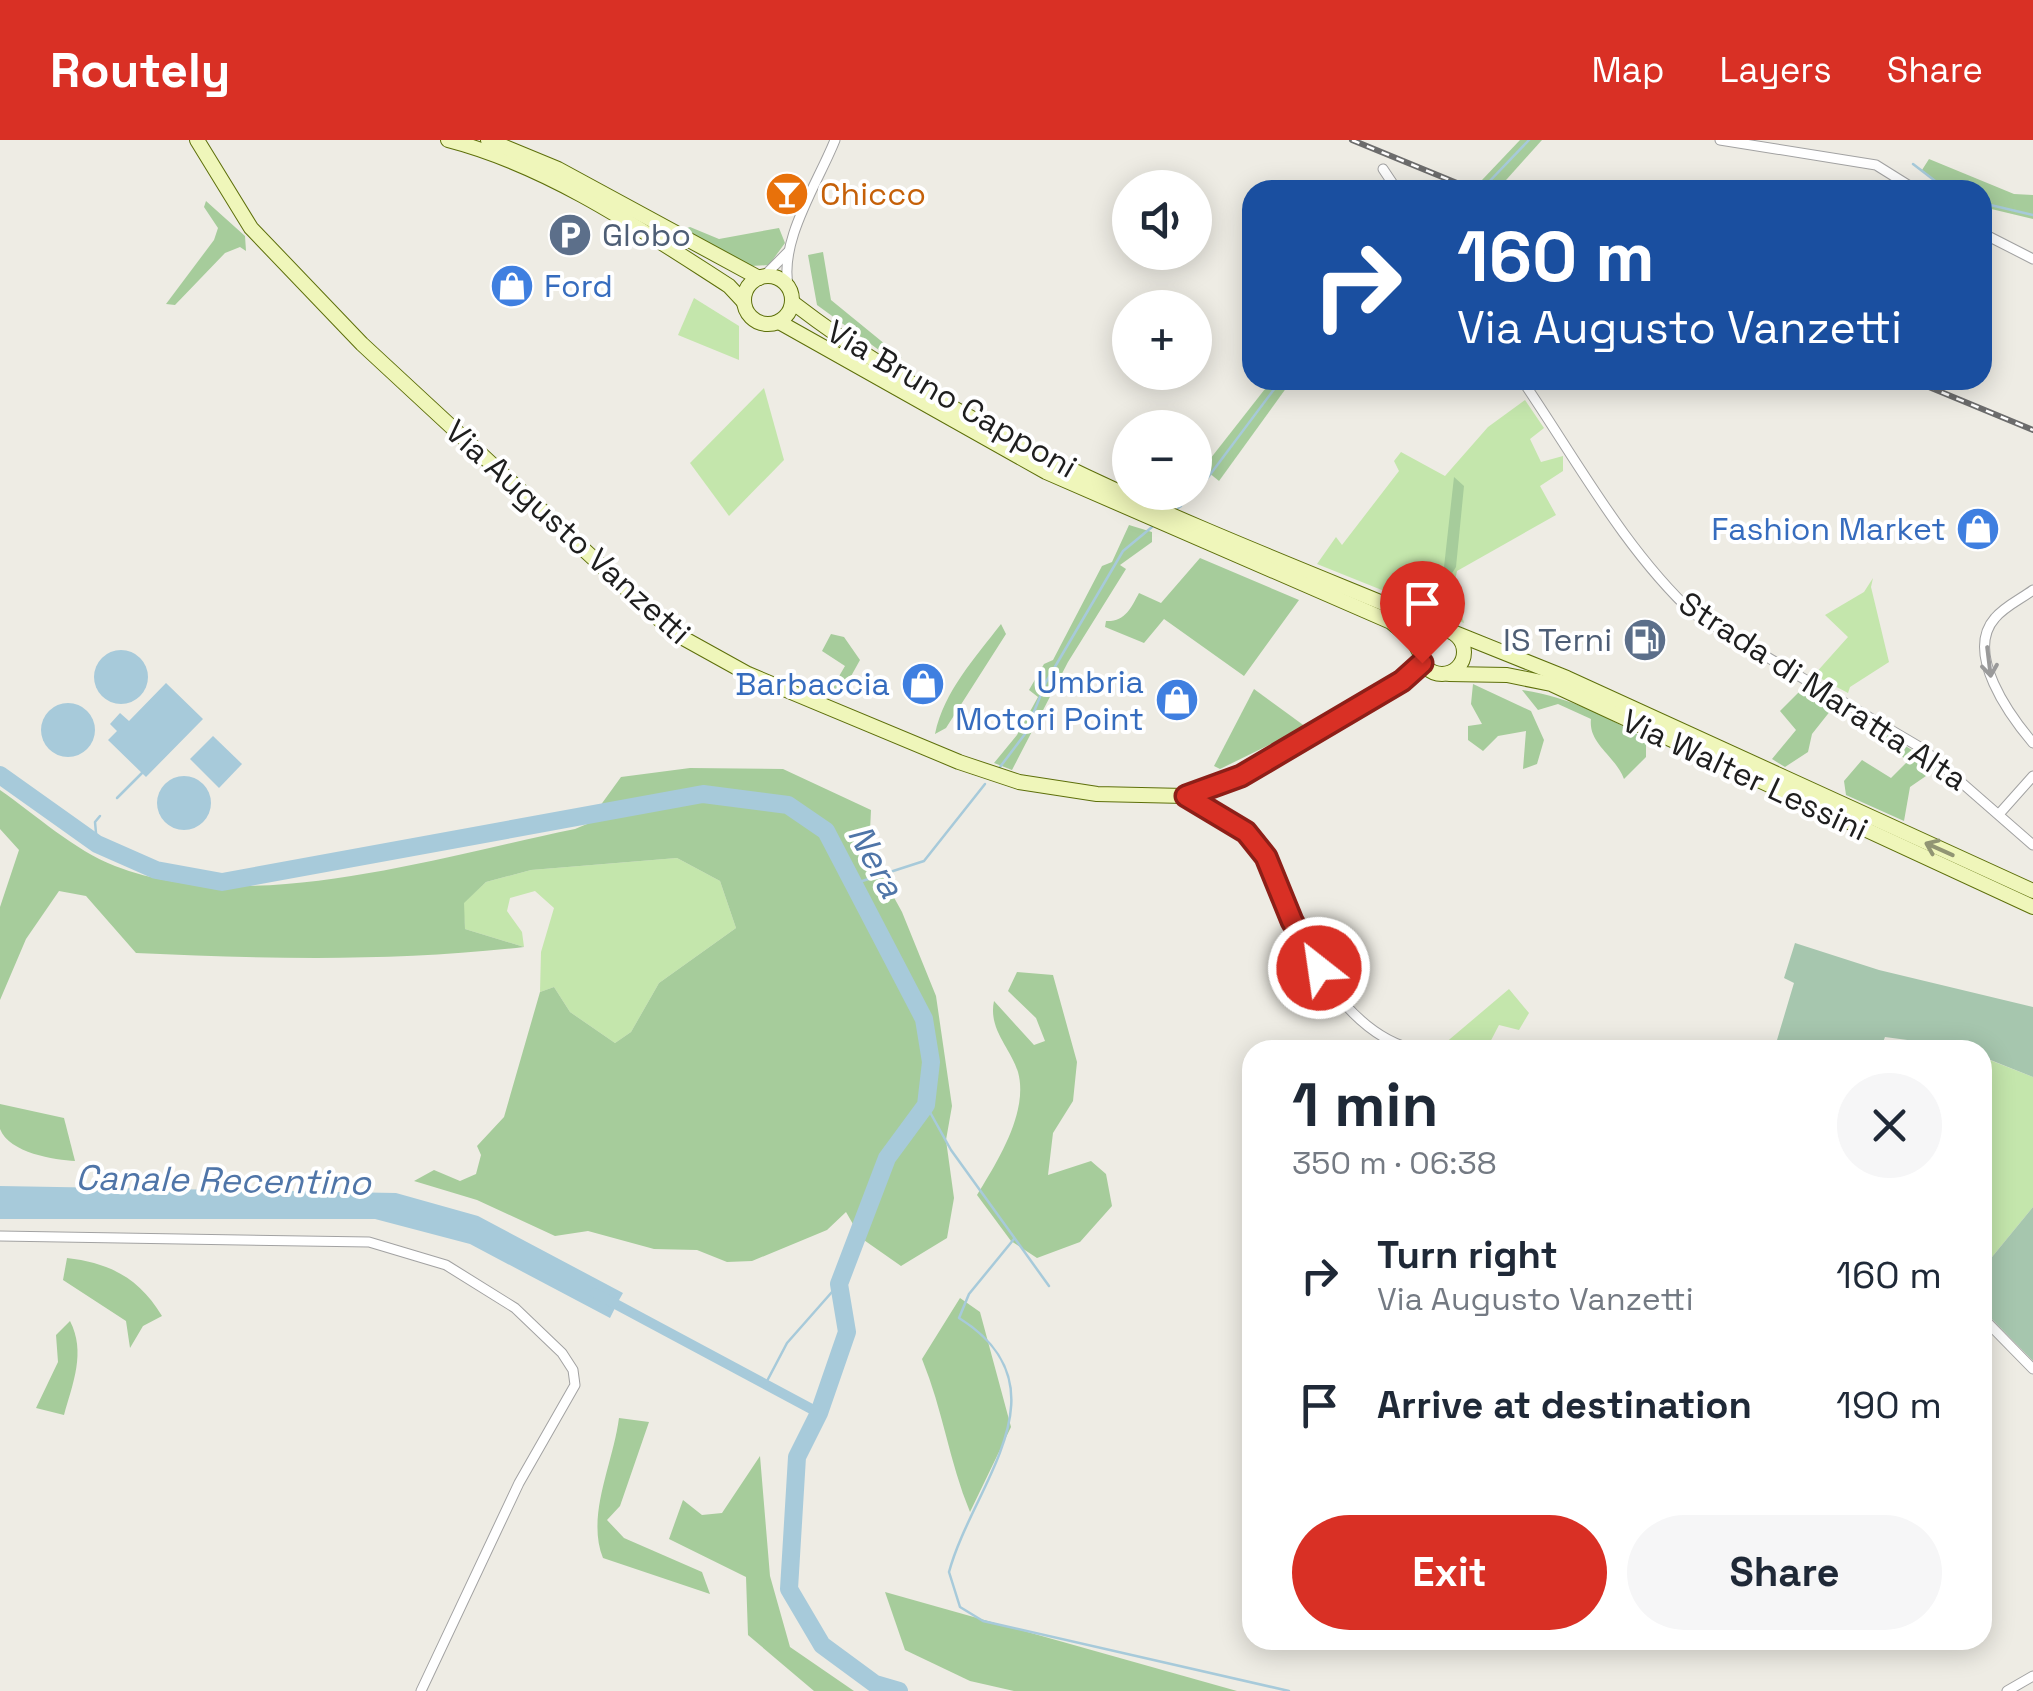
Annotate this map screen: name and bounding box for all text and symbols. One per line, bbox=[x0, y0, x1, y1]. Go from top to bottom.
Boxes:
text: Routely bbox=[50, 40, 230, 101]
text: Map bbox=[1591, 48, 1664, 92]
text: Layers bbox=[1719, 48, 1832, 92]
text: Share bbox=[1887, 48, 1983, 92]
map controls bbox=[1112, 170, 1212, 510]
button: sound bbox=[1112, 170, 1212, 270]
bar icon: Chicco bbox=[764, 171, 810, 217]
place label: Chicco bbox=[820, 174, 926, 214]
parking icon: Globo bbox=[547, 212, 593, 258]
text: 160 m bbox=[1457, 212, 1655, 301]
place label: Globo bbox=[602, 215, 691, 255]
icon: right bbox=[1292, 220, 1422, 350]
shop icon: Ford bbox=[489, 263, 535, 309]
place label: Ford bbox=[544, 266, 613, 306]
button: + bbox=[1112, 290, 1212, 390]
text: Via Augusto Vanzetti bbox=[1457, 299, 1902, 356]
street label: Via Bruno Capponi bbox=[820, 311, 1084, 487]
button: − bbox=[1112, 410, 1212, 510]
street label: Via Augusto Vanzetti bbox=[437, 411, 699, 653]
shop icon: Fashion Market bbox=[1955, 506, 2001, 552]
place label: Fashion Market bbox=[1711, 509, 1946, 549]
pin bbox=[1380, 561, 1465, 664]
icon: arrive bbox=[1395, 576, 1450, 631]
street label: Strada di Maratta Alta bbox=[1671, 583, 1975, 799]
fuel station icon: IS Terni bbox=[1622, 617, 1668, 663]
place label: IS Terni bbox=[1503, 620, 1612, 660]
one-way arrow bbox=[1980, 646, 1999, 678]
shop icon: Barbaccia bbox=[900, 661, 946, 707]
place label: Umbria Motori Point bbox=[955, 662, 1144, 739]
place label: Barbaccia bbox=[735, 664, 890, 704]
shop icon: Umbria Motori Point bbox=[1154, 677, 1200, 723]
street label: Via Walter Lessini bbox=[1616, 701, 1874, 849]
water label: Nera bbox=[838, 817, 914, 906]
one-way arrow bbox=[1924, 839, 1955, 857]
position arrow bbox=[1267, 916, 1371, 1020]
text: 1 min bbox=[1292, 1067, 1439, 1144]
button: close bbox=[1837, 1073, 1942, 1178]
text: 350 m · 06:38 bbox=[1292, 1143, 1497, 1183]
water label: Canale Recentino bbox=[75, 1155, 373, 1205]
text: Turn right bbox=[1377, 1231, 1558, 1279]
icon: right bbox=[1292, 1248, 1347, 1303]
text: 160 m bbox=[1836, 1251, 1942, 1299]
text: Via Augusto Vanzetti bbox=[1377, 1279, 1693, 1319]
icon: arrive bbox=[1292, 1378, 1347, 1433]
text: Arrive at destination bbox=[1377, 1381, 1752, 1429]
text: 190 m bbox=[1836, 1381, 1942, 1429]
button: Exit bbox=[1292, 1515, 1607, 1630]
button: Share bbox=[1627, 1515, 1942, 1630]

